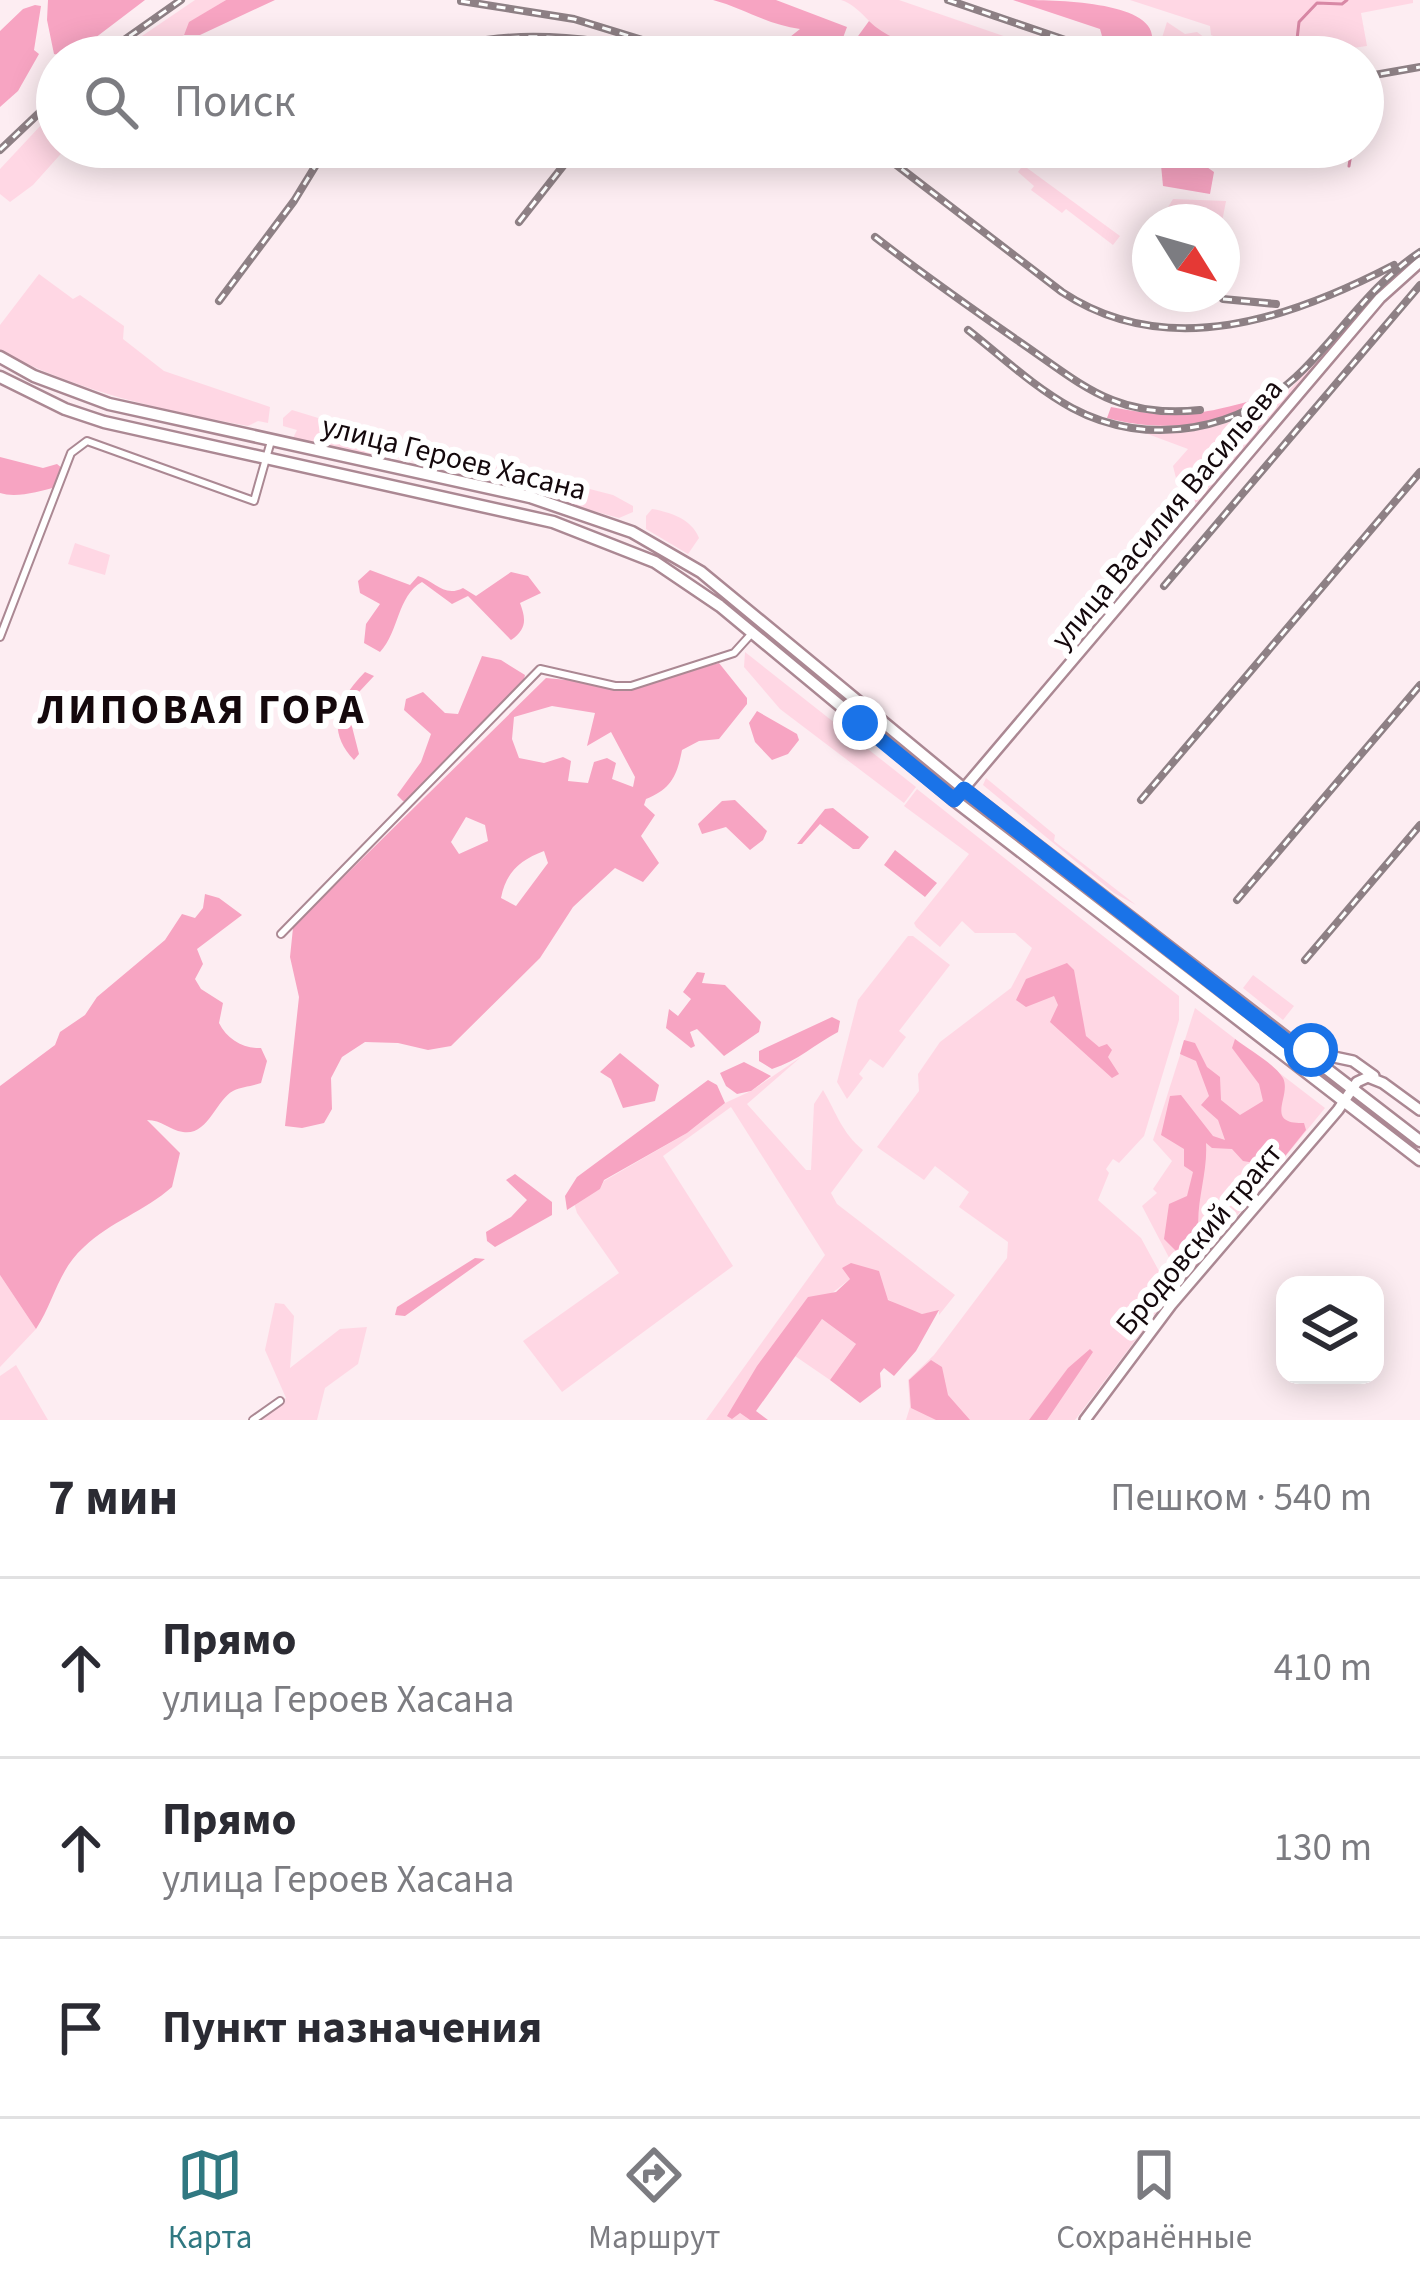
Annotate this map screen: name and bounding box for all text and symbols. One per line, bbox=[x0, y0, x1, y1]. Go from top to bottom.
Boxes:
search box bbox=[36, 36, 1384, 168]
icon: search bbox=[78, 69, 144, 135]
text: Поиск bbox=[174, 70, 296, 134]
north arrow bbox=[1132, 204, 1240, 312]
street label: улица Василия Васильева bbox=[1041, 369, 1293, 659]
street label: улица Героев Хасана bbox=[317, 404, 591, 512]
district label: ЛИПОВАЯ ГОРА bbox=[37, 680, 366, 740]
route end bbox=[833, 696, 887, 750]
route start bbox=[1284, 1023, 1338, 1077]
street label: Бродовский тракт bbox=[1106, 1133, 1293, 1345]
map controls bbox=[1276, 1276, 1384, 1384]
button: layers bbox=[1276, 1276, 1384, 1384]
text: 7 мин bbox=[48, 1462, 178, 1534]
text: Пешком · 540 m bbox=[1110, 1470, 1372, 1526]
text: Прямо bbox=[162, 1608, 296, 1672]
icon: ahead bbox=[48, 1635, 114, 1701]
text: 410 m bbox=[1274, 1640, 1372, 1696]
text: улица Героев Хасана bbox=[162, 1672, 514, 1728]
text: Прямо bbox=[162, 1788, 296, 1852]
icon: ahead bbox=[48, 1815, 114, 1881]
text: 130 m bbox=[1274, 1820, 1372, 1876]
text: улица Героев Хасана bbox=[162, 1852, 514, 1908]
icon: arrive bbox=[48, 1995, 114, 2061]
text: Пункт назначения bbox=[162, 1996, 542, 2060]
tab: Карта bbox=[168, 2142, 252, 2261]
tab: Маршрут bbox=[588, 2142, 721, 2261]
tab: Сохранённые bbox=[1056, 2142, 1252, 2261]

